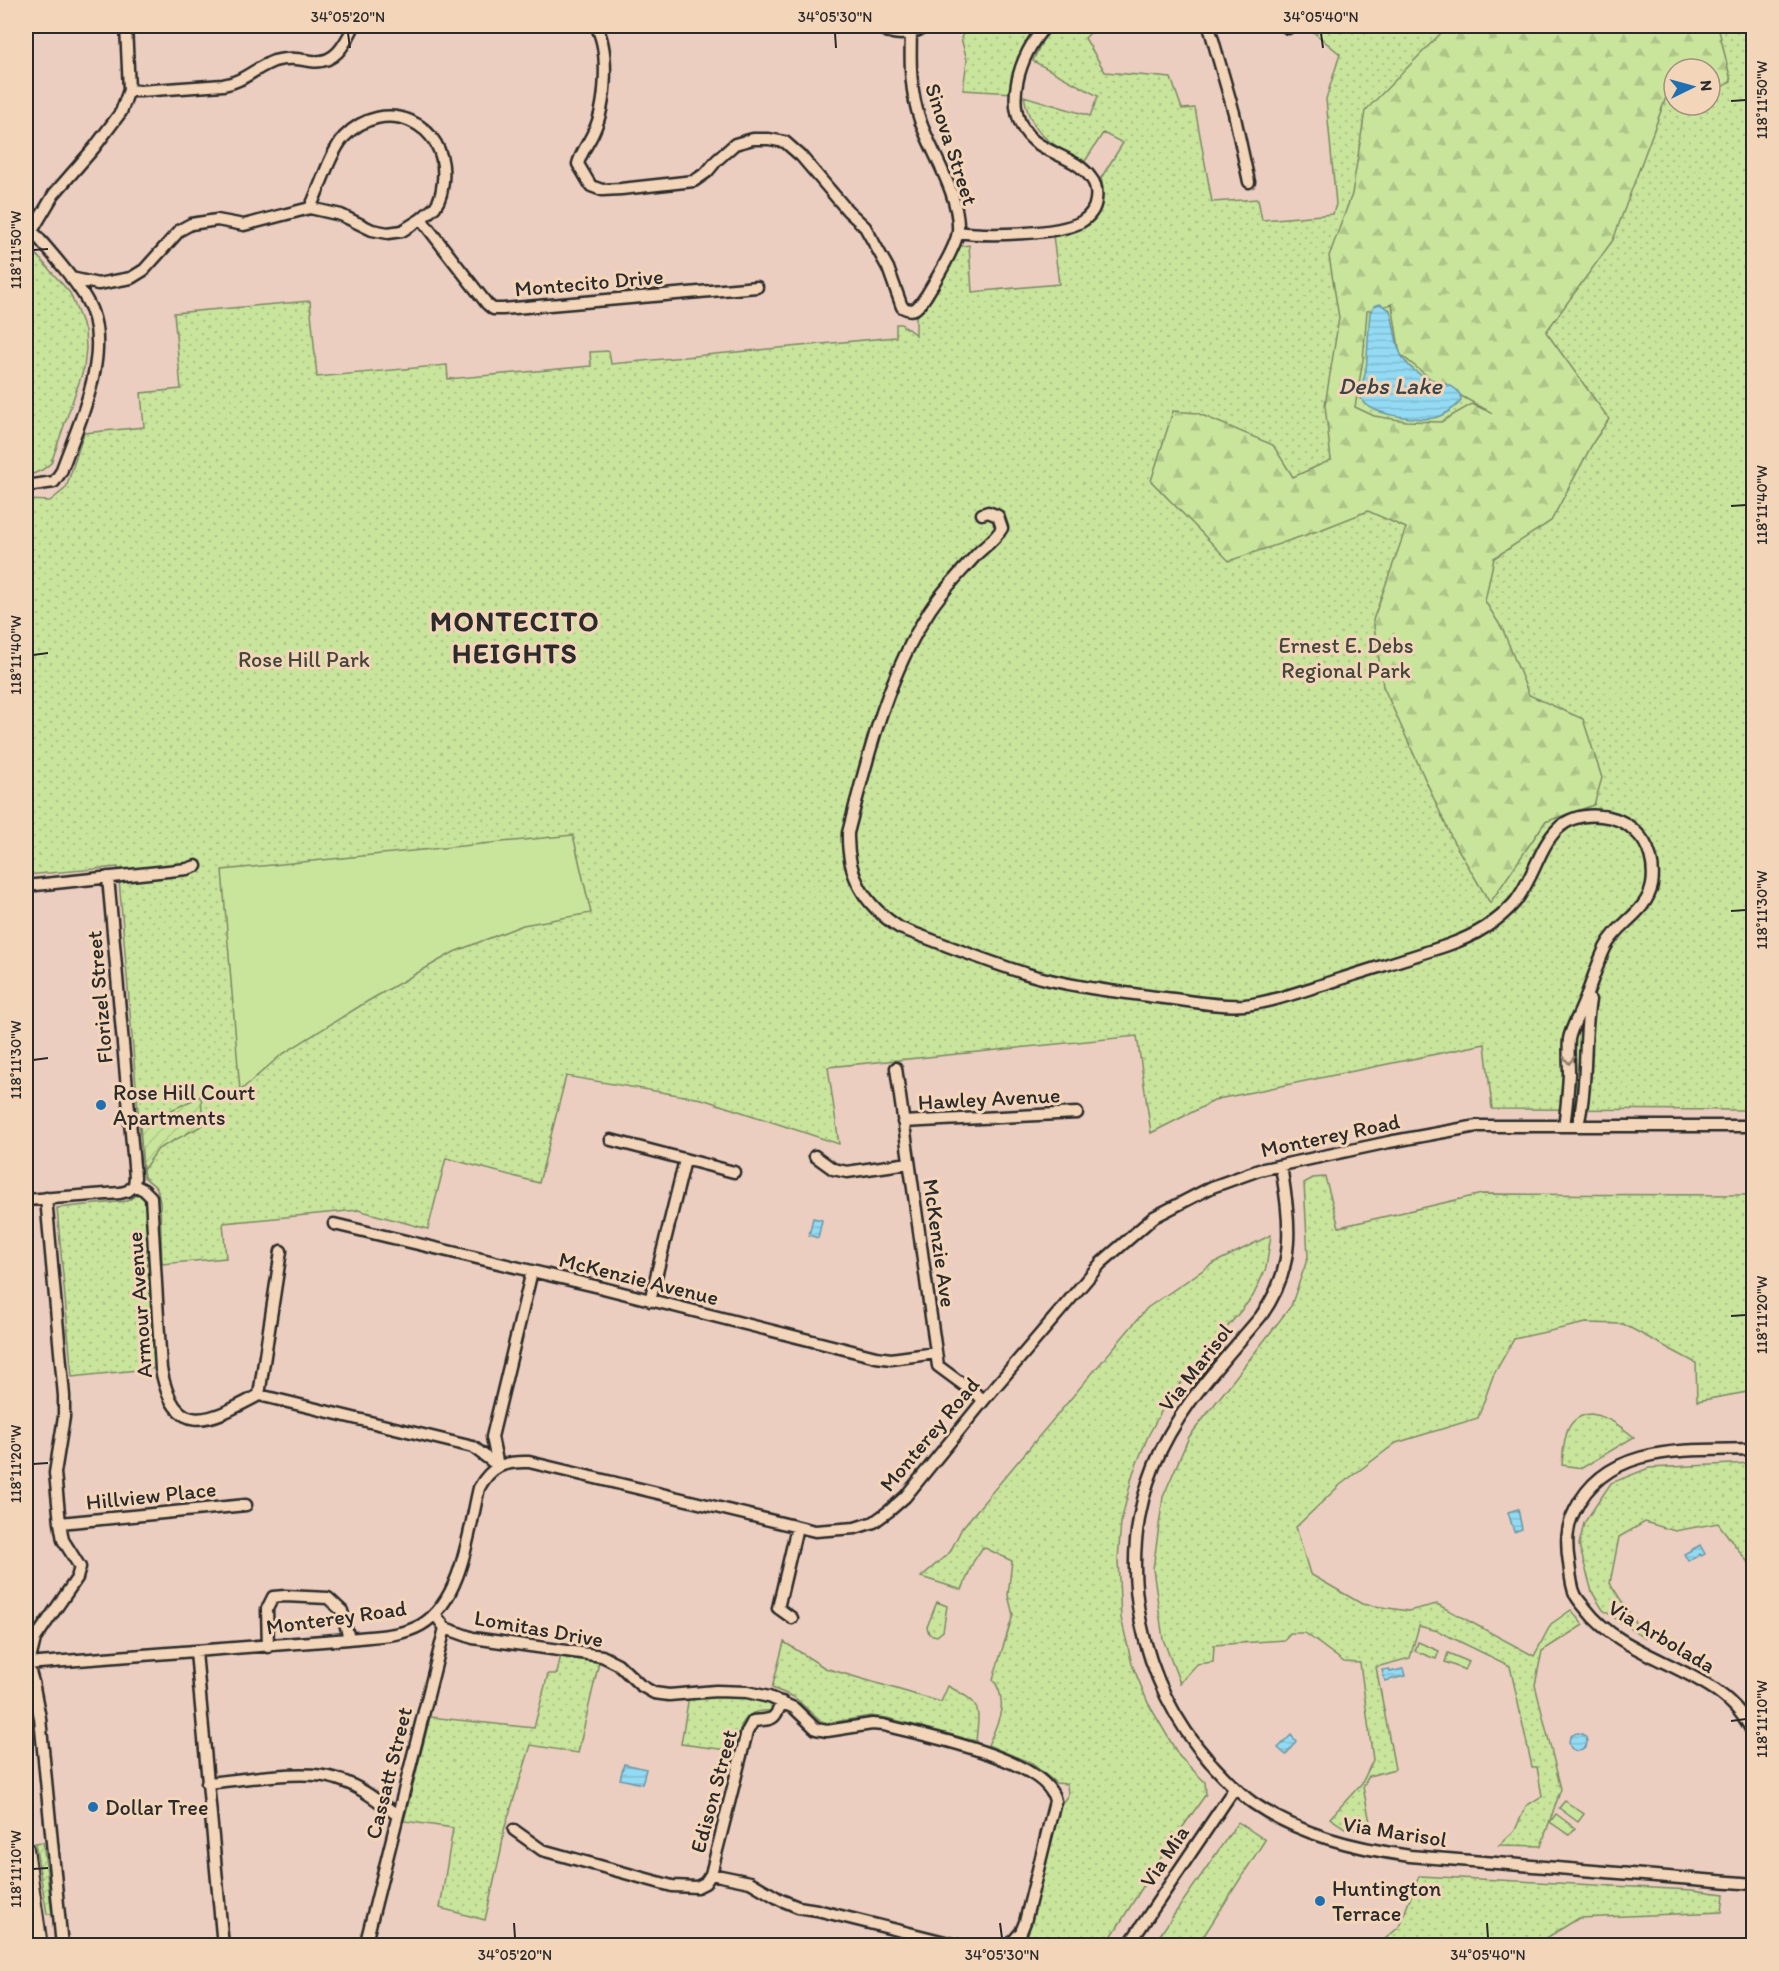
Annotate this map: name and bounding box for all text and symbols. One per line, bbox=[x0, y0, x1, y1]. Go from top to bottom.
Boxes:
text: 34°05'20"N bbox=[311, 8, 385, 26]
text: 34°05'30"N bbox=[798, 8, 872, 26]
text: 34°05'40"N bbox=[1283, 8, 1359, 26]
north arrow bbox=[1662, 57, 1722, 117]
text: 118°11'50"W bbox=[1753, 60, 1771, 139]
street label: Sinova Street bbox=[919, 80, 984, 209]
text: N bbox=[1697, 80, 1716, 92]
text: 118°11'50"W bbox=[7, 210, 25, 289]
street label: Montecito Drive bbox=[513, 263, 665, 302]
water label: Debs Lake bbox=[1338, 371, 1443, 400]
text: 118°11'40"W bbox=[1753, 465, 1771, 545]
district label: MONTECITO HEIGHTS bbox=[430, 604, 600, 670]
text: 118°11'40"W bbox=[7, 615, 25, 695]
park label: Ernest E. Debs Regional Park bbox=[1279, 632, 1413, 684]
park label: Rose Hill Park bbox=[238, 646, 370, 673]
text: 118°11'30"W bbox=[1753, 870, 1771, 950]
street label: Florizel Street bbox=[80, 929, 119, 1064]
text: 118°11'30"W bbox=[7, 1020, 25, 1100]
one-way arrow bbox=[1563, 1055, 1575, 1064]
place label: Rose Hill Court Apartments bbox=[113, 1079, 255, 1131]
street label: Hawley Avenue bbox=[917, 1081, 1061, 1116]
marker: Rose Hill Court Apartments bbox=[94, 1098, 108, 1112]
street label: Monterey Road bbox=[1258, 1108, 1402, 1163]
street label: McKenzie Ave bbox=[917, 1177, 962, 1309]
street label: Armour Avenue bbox=[121, 1231, 158, 1379]
street label: McKenzie Avenue bbox=[556, 1246, 722, 1311]
text: 118°11'20"W bbox=[1753, 1275, 1771, 1354]
street label: Via Marisol bbox=[1152, 1318, 1238, 1417]
street label: Monterey Road bbox=[874, 1371, 985, 1497]
text: 118°11'20"W bbox=[7, 1424, 25, 1503]
street label: Hillview Place bbox=[85, 1475, 217, 1516]
street label: Monterey Road bbox=[264, 1594, 408, 1641]
street label: Via Arbolada bbox=[1603, 1594, 1720, 1679]
street label: Lomitas Drive bbox=[472, 1604, 606, 1653]
text: 118°11'10"W bbox=[1753, 1680, 1771, 1758]
street label: Cassatt Street bbox=[359, 1704, 418, 1842]
street label: Edison Street bbox=[684, 1726, 743, 1856]
place label: Dollar Tree bbox=[105, 1794, 208, 1821]
marker: Dollar Tree bbox=[86, 1800, 100, 1814]
street label: Via Marisol bbox=[1341, 1810, 1449, 1853]
street label: Via Mia bbox=[1134, 1820, 1195, 1893]
text: 118°11'10"W bbox=[7, 1830, 25, 1908]
place label: Huntington Terrace bbox=[1332, 1875, 1442, 1927]
marker: Huntington Terrace bbox=[1313, 1894, 1327, 1908]
text: 34°05'20"N bbox=[478, 1946, 552, 1964]
text: 34°05'30"N bbox=[965, 1946, 1039, 1964]
text: 34°05'40"N bbox=[1450, 1946, 1526, 1964]

